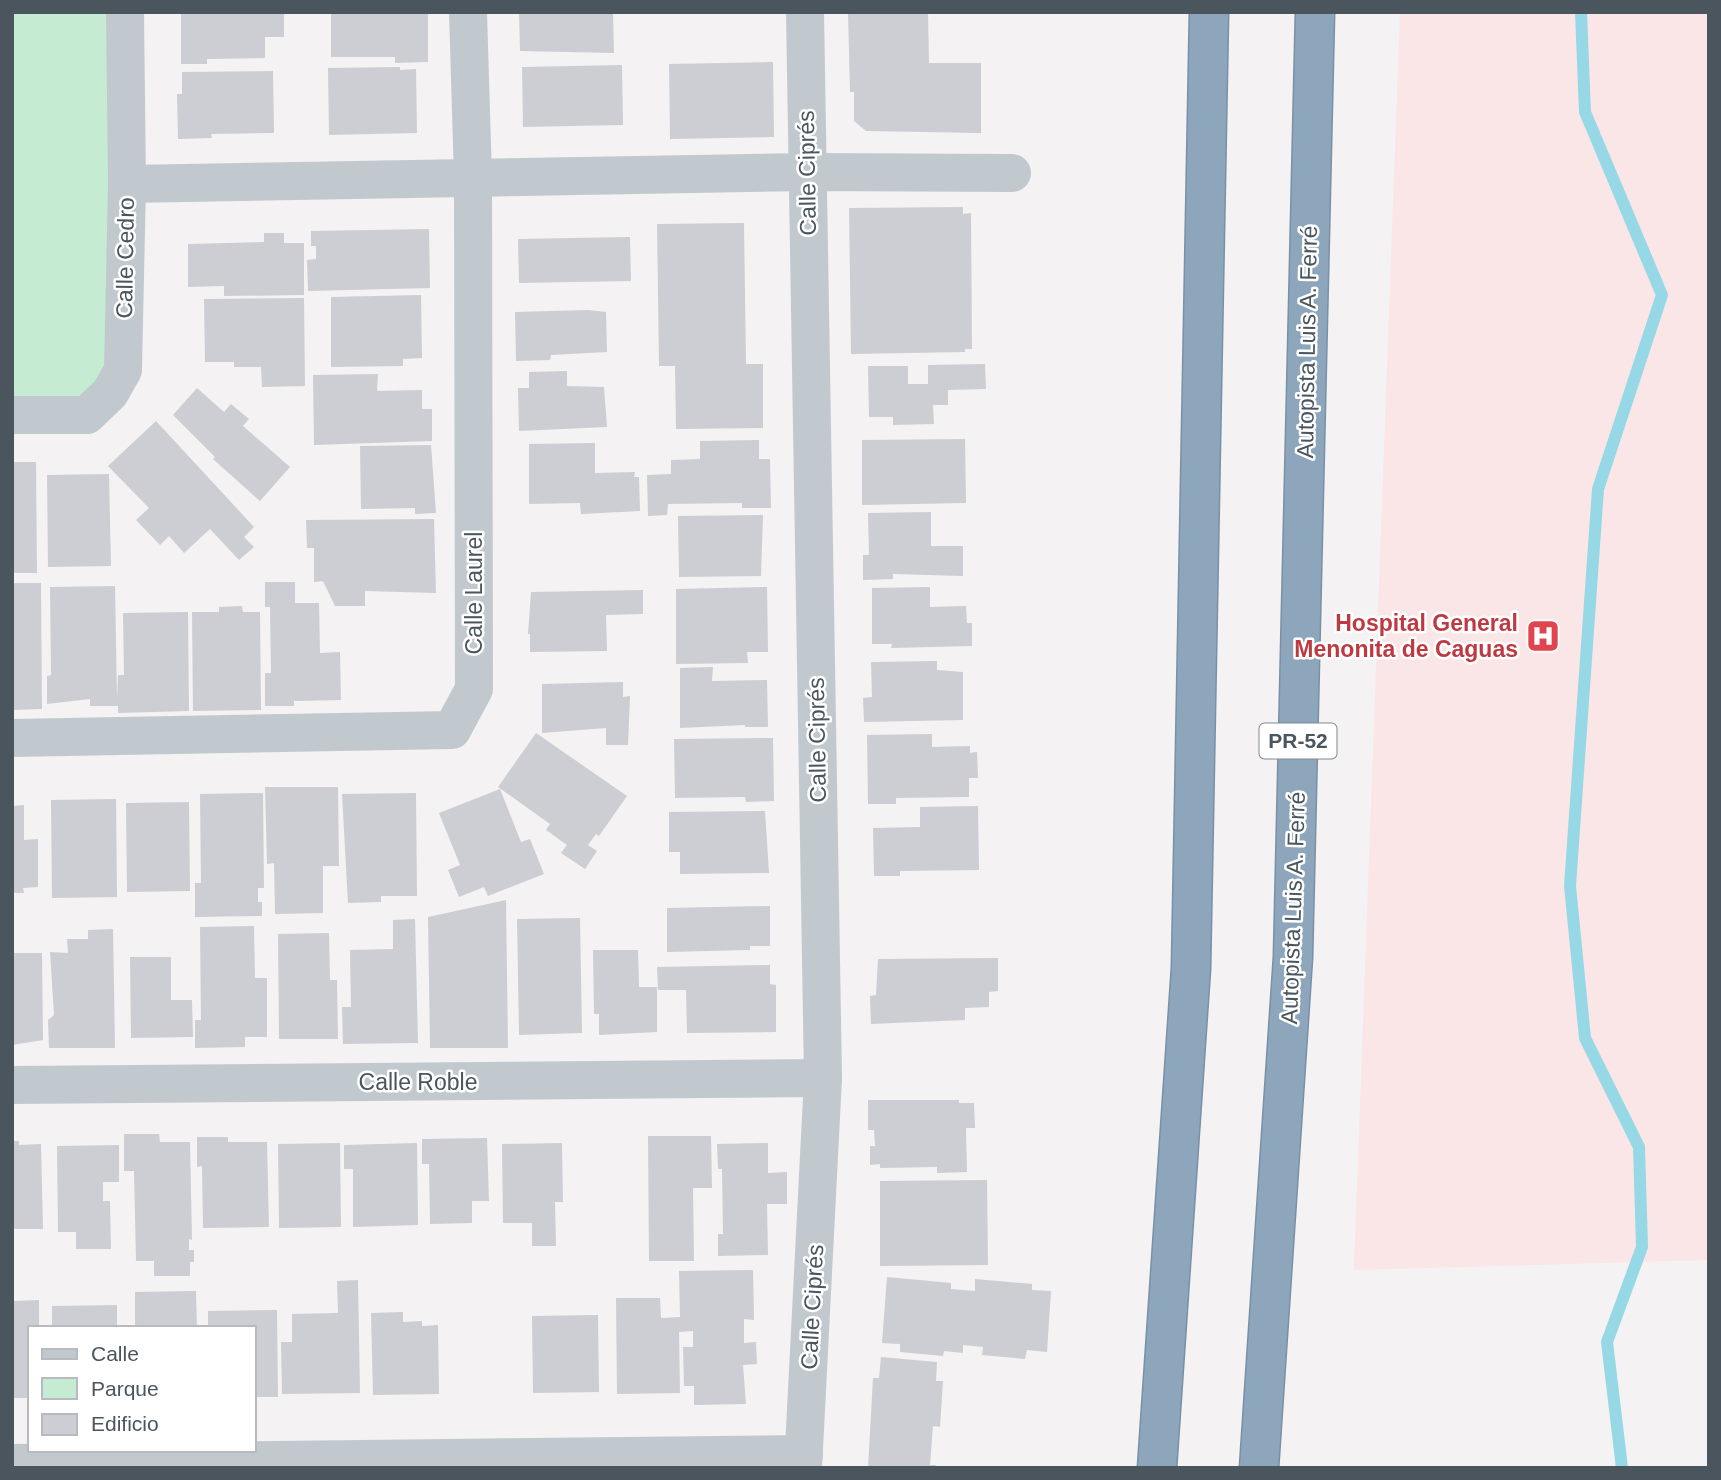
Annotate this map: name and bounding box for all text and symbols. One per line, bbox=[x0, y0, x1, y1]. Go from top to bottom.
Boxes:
street label: Calle Ciprés bbox=[793, 110, 821, 236]
street label: Calle Cedro bbox=[111, 197, 139, 319]
street label: Autopista Luis A. Ferré bbox=[1292, 225, 1322, 459]
street label: Calle Laurel bbox=[461, 532, 487, 654]
place label: Hospital General Menonita de Caguas bbox=[1294, 610, 1518, 662]
hospital icon: Hospital General Menonita de Caguas bbox=[1524, 617, 1562, 655]
street label: Calle Ciprés bbox=[803, 677, 831, 803]
road number: PR-52 bbox=[1260, 724, 1336, 758]
street label: Autopista Luis A. Ferré bbox=[1276, 791, 1310, 1025]
street label: Calle Roble bbox=[359, 1069, 477, 1095]
street label: Calle Ciprés bbox=[796, 1244, 828, 1370]
legend bbox=[28, 1326, 256, 1452]
text: Calle bbox=[91, 1342, 139, 1365]
text: Parque bbox=[91, 1377, 159, 1400]
text: Edificio bbox=[91, 1412, 159, 1435]

